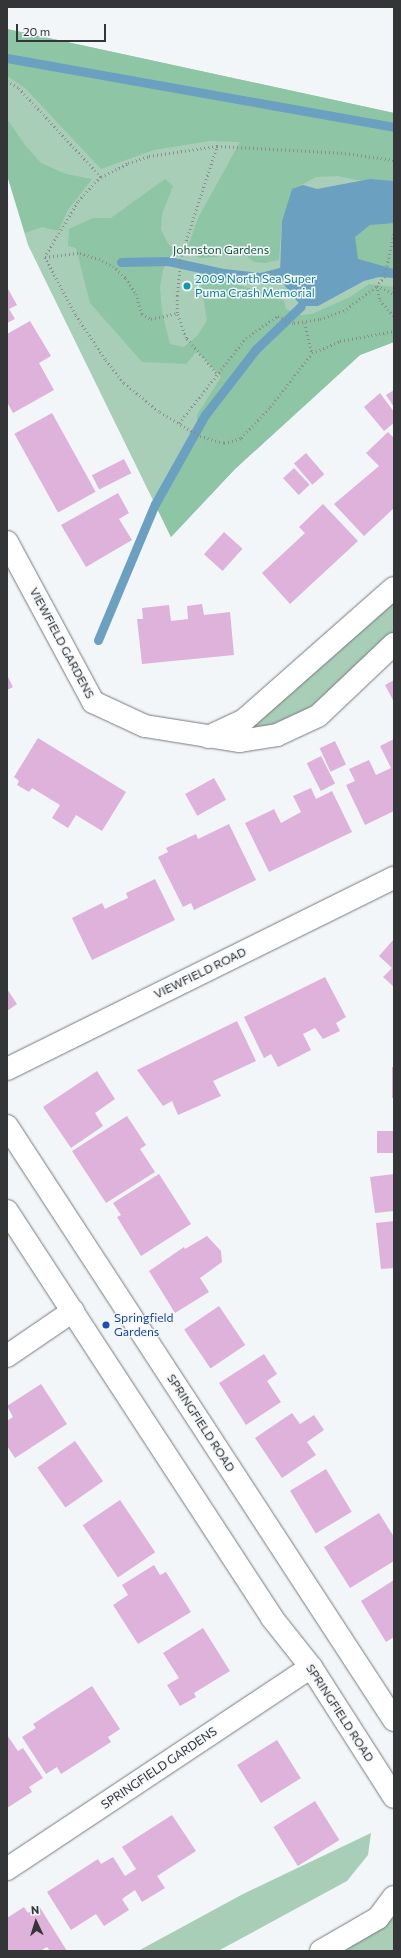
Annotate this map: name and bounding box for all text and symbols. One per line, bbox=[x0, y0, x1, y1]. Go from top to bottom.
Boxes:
scale bar bbox=[18, 16, 108, 42]
text: 20 m bbox=[23, 24, 50, 38]
park label: Johnston Gardens bbox=[173, 243, 269, 257]
place label: 2009 North Sea Super Puma Crash Memorial bbox=[195, 272, 316, 300]
marker: 2009 North Sea Super Puma Crash Memorial bbox=[182, 281, 192, 291]
street label: VIEWFIELD GARDENS bbox=[27, 585, 97, 701]
street label: VIEWFIELD ROAD bbox=[152, 944, 248, 1002]
place label: Springfield Gardens bbox=[114, 1311, 174, 1339]
marker: Springfield Gardens bbox=[101, 1320, 111, 1330]
street label: SPRINGFIELD ROAD bbox=[164, 1371, 238, 1475]
street label: SPRINGFIELD ROAD bbox=[303, 1661, 377, 1765]
street label: SPRINGFIELD GARDENS bbox=[98, 1724, 220, 1812]
north arrow bbox=[16, 1902, 56, 1942]
text: N bbox=[31, 1903, 40, 1916]

